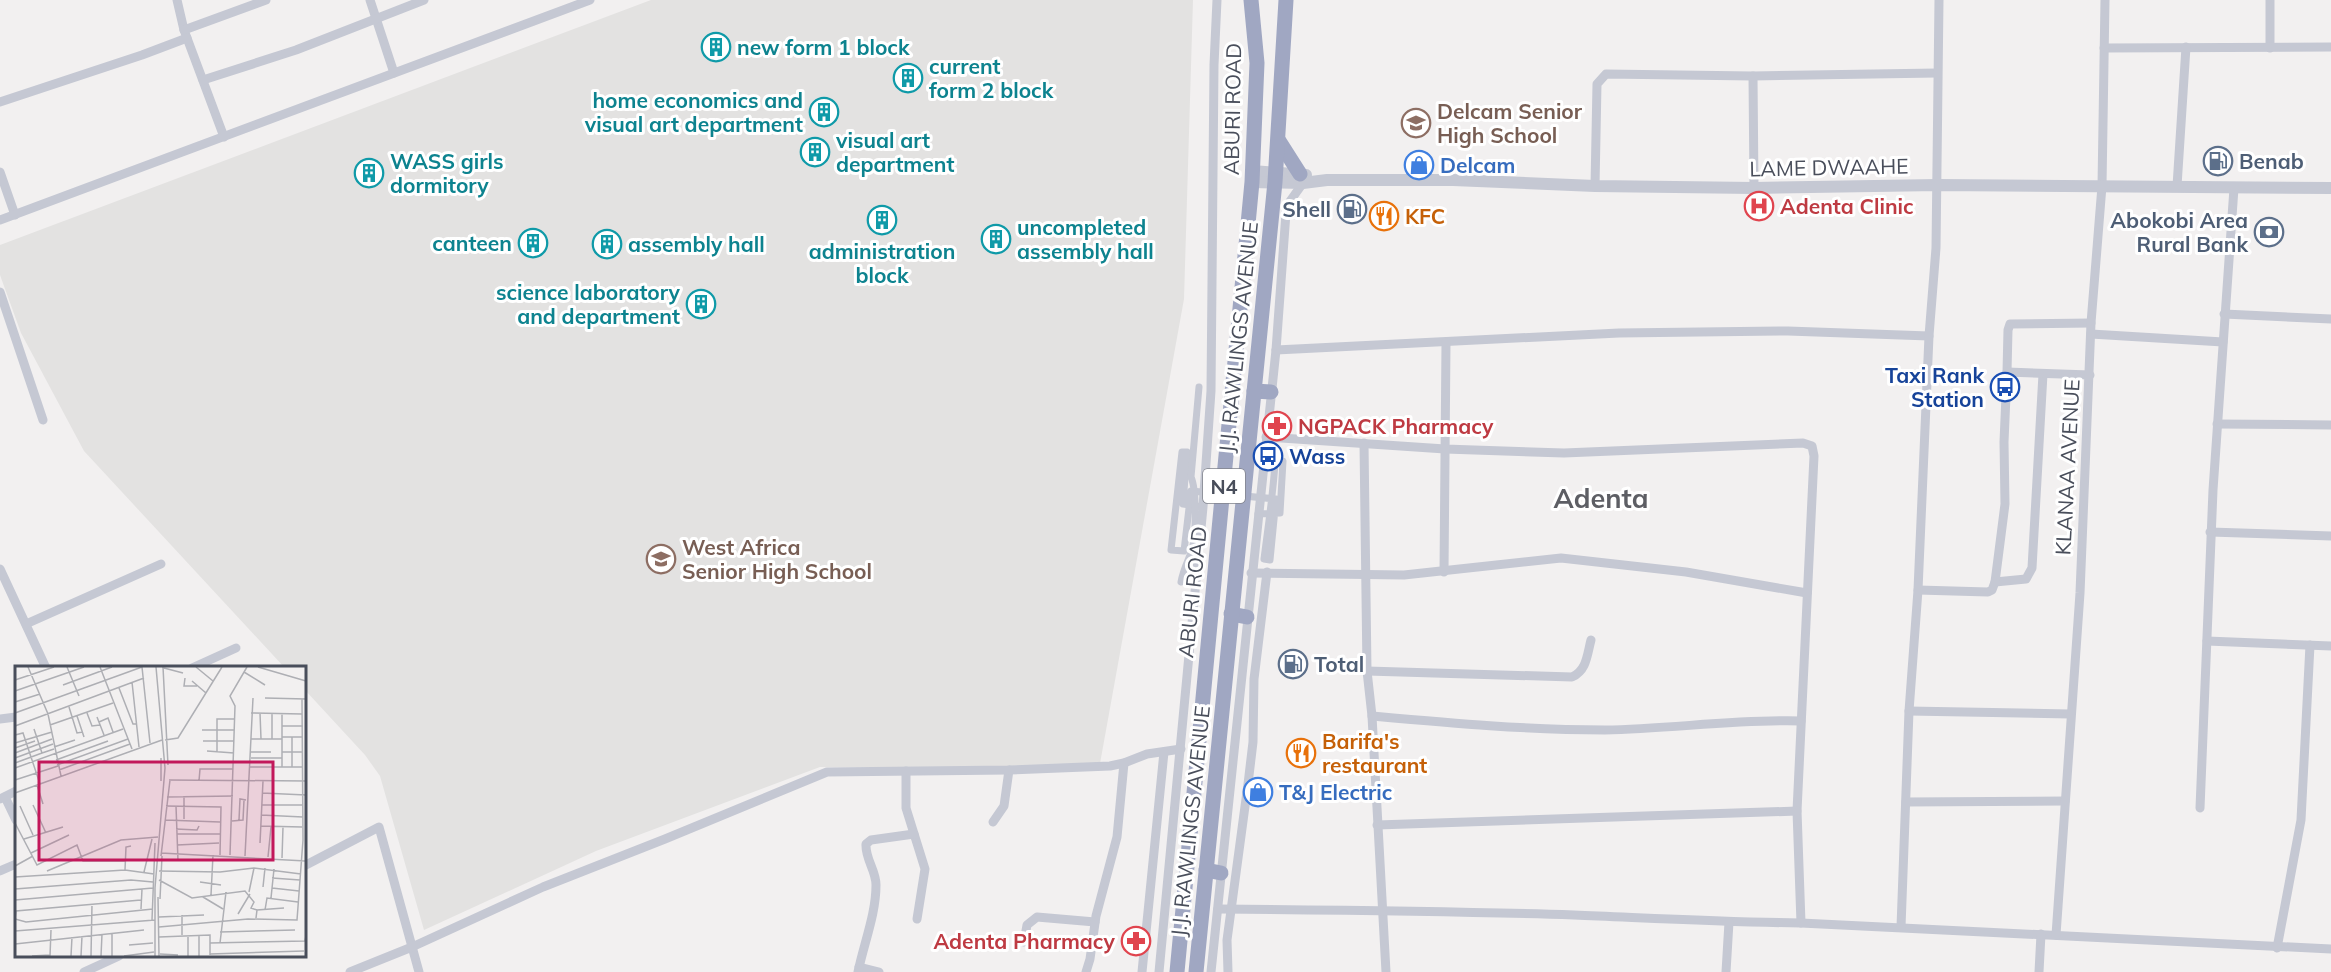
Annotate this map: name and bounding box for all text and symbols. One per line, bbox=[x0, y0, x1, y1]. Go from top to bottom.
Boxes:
building icon: new form 1 block bbox=[700, 31, 732, 63]
place label: new form 1 block bbox=[737, 34, 910, 60]
street label: ABURI ROAD bbox=[1218, 43, 1246, 175]
place label: current form 2 block bbox=[929, 53, 1054, 103]
building icon: current form 2 block bbox=[892, 62, 924, 94]
place label: home economics and visual art department bbox=[584, 87, 803, 137]
building icon: home economics and visual art department bbox=[808, 96, 840, 128]
place label: Delcam Senior High School bbox=[1437, 98, 1583, 148]
school or university icon: Delcam Senior High School bbox=[1400, 107, 1432, 139]
place label: visual art department bbox=[835, 127, 954, 177]
building icon: visual art department bbox=[799, 136, 831, 168]
fuel station icon: Benab bbox=[2202, 145, 2234, 177]
place label: WASS girls dormitory bbox=[390, 148, 504, 198]
place label: Benab bbox=[2239, 148, 2304, 174]
shop icon: Delcam bbox=[1403, 149, 1435, 181]
place label: Delcam bbox=[1440, 152, 1515, 178]
street label: LAME DWAAHE bbox=[1749, 153, 1909, 181]
building icon: WASS girls dormitory bbox=[353, 157, 385, 189]
hospital icon: Adenta Clinic bbox=[1743, 190, 1775, 222]
fuel station icon: Shell bbox=[1336, 193, 1368, 225]
place label: Adenta Clinic bbox=[1780, 193, 1914, 219]
place label: Shell bbox=[1282, 196, 1331, 222]
restaurant icon: KFC bbox=[1368, 200, 1400, 232]
place label: KFC bbox=[1405, 203, 1445, 229]
building icon: administration block bbox=[866, 204, 898, 236]
place label: Abokobi Area Rural Bank bbox=[2110, 207, 2248, 257]
place label: uncompleted assembly hall bbox=[1017, 214, 1154, 264]
bank icon: Abokobi Area Rural Bank bbox=[2253, 216, 2285, 248]
street label: J.J. RAWLINGS AVENUE bbox=[1213, 220, 1263, 454]
building icon: uncompleted assembly hall bbox=[980, 223, 1012, 255]
building icon: canteen bbox=[517, 227, 549, 259]
building icon: assembly hall bbox=[591, 228, 623, 260]
place label: canteen bbox=[432, 230, 512, 256]
place label: assembly hall bbox=[628, 231, 765, 257]
place label: administration block bbox=[809, 238, 955, 288]
place label: science laboratory and department bbox=[496, 279, 681, 329]
building icon: science laboratory and department bbox=[685, 288, 717, 320]
place label: Taxi Rank Station bbox=[1885, 362, 1984, 412]
bus stop icon: Taxi Rank Station bbox=[1989, 371, 2021, 403]
street label: KLANAA AVENUE bbox=[2049, 378, 2085, 556]
pharmacy icon: NGPACK Pharmacy bbox=[1261, 410, 1293, 442]
place label: NGPACK Pharmacy bbox=[1298, 413, 1494, 439]
bus stop icon: Wass bbox=[1252, 440, 1284, 472]
place label: Wass bbox=[1289, 443, 1345, 469]
road number: N4 bbox=[1203, 469, 1245, 503]
district label: Adenta bbox=[1554, 481, 1648, 515]
street label: ABURI ROAD bbox=[1172, 525, 1212, 659]
place label: West Africa Senior High School bbox=[682, 534, 872, 584]
school or university icon: West Africa Senior High School bbox=[645, 543, 677, 575]
fuel station icon: Total bbox=[1277, 648, 1309, 680]
place label: Total bbox=[1314, 651, 1364, 677]
inset map bbox=[15, 666, 306, 957]
street label: J.J. RAWLINGS AVENUE bbox=[1165, 704, 1215, 938]
place label: Barifa's restaurant bbox=[1322, 728, 1427, 778]
restaurant icon: Barifa's restaurant bbox=[1285, 737, 1317, 769]
shop icon: T&J Electric bbox=[1242, 776, 1274, 808]
place label: T&J Electric bbox=[1279, 779, 1392, 805]
pharmacy icon: Adenta Pharmacy bbox=[1120, 925, 1152, 957]
place label: Adenta Pharmacy bbox=[933, 928, 1116, 954]

